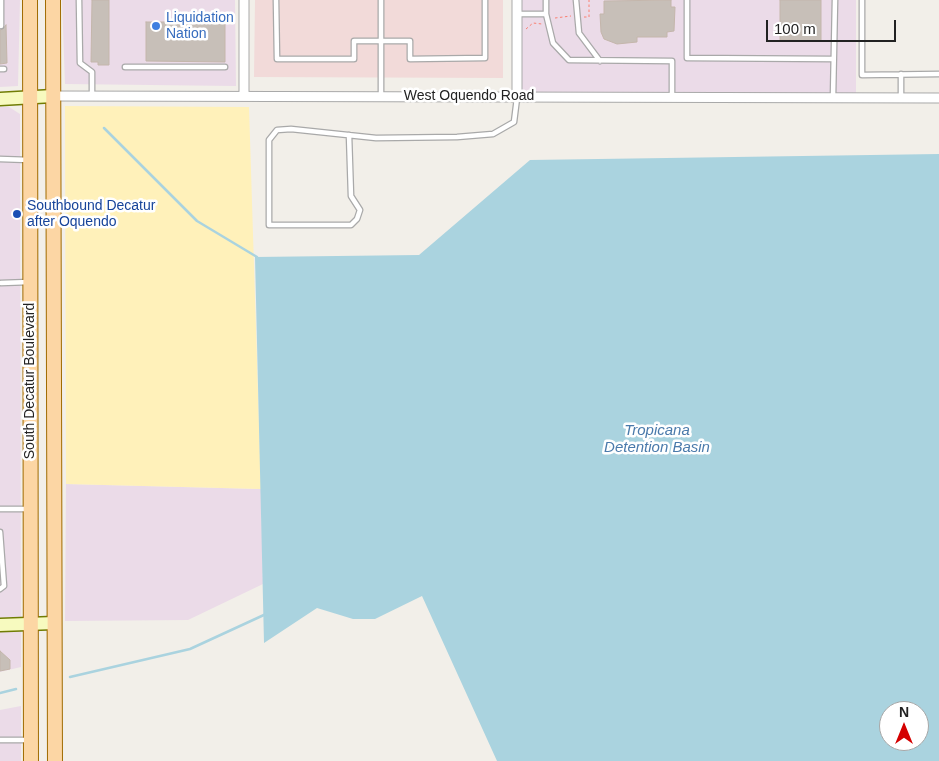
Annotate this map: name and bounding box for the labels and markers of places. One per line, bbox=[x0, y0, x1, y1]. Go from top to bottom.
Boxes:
place label: Liquidation Nation bbox=[166, 10, 234, 42]
marker: Liquidation Nation bbox=[150, 20, 162, 32]
place label: Southbound Decatur after Oquendo bbox=[27, 198, 155, 230]
marker: Southbound Decatur after Oquendo bbox=[11, 208, 23, 220]

